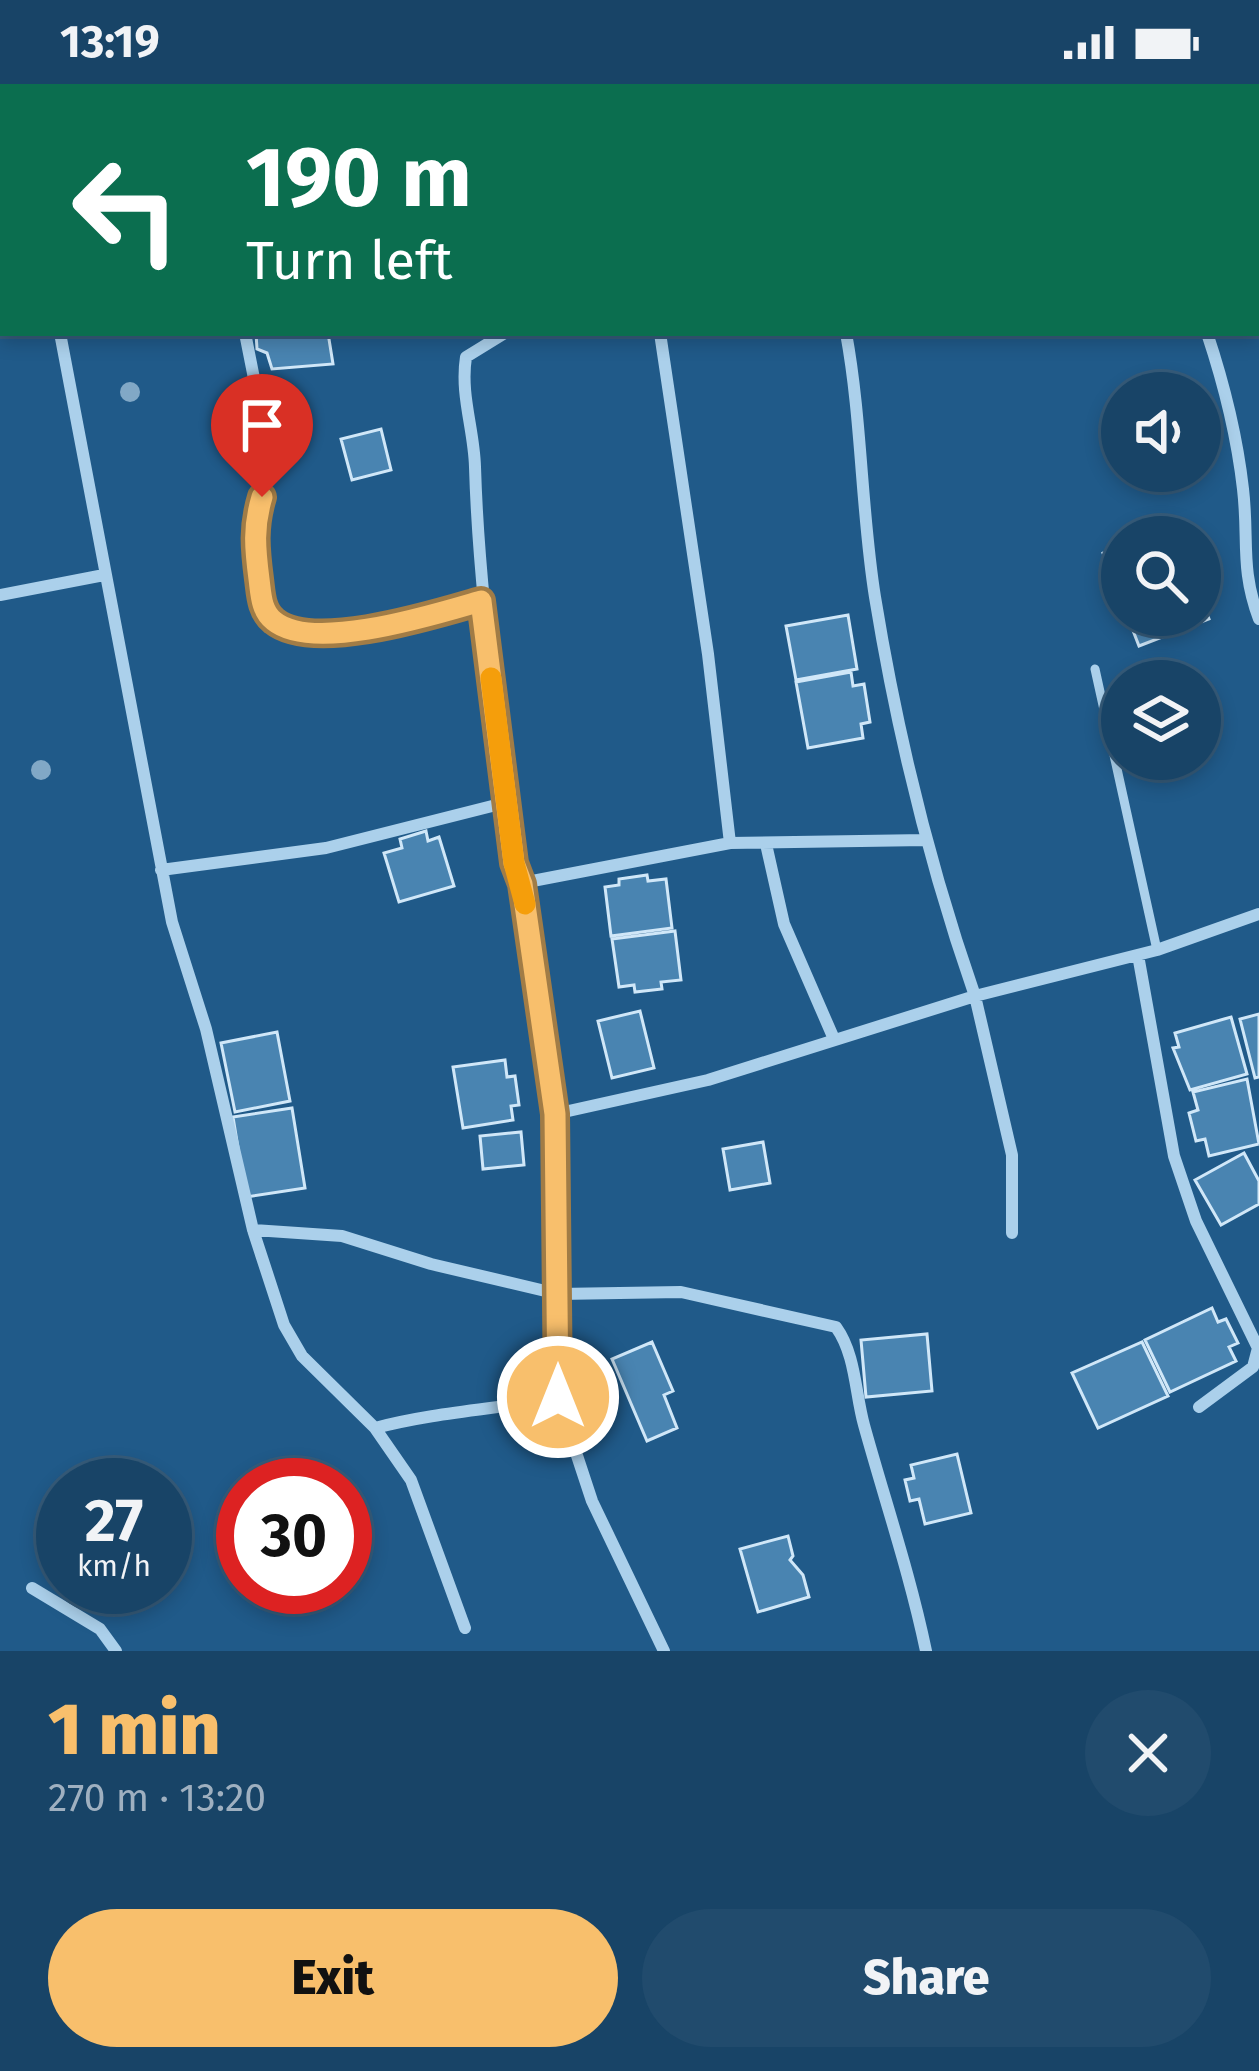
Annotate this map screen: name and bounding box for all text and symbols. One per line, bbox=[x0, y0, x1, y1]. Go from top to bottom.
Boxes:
text: 13:19 bbox=[60, 15, 160, 69]
text: 190 m bbox=[246, 127, 472, 228]
icon: left bbox=[48, 132, 204, 288]
text: Turn left bbox=[246, 229, 453, 293]
map controls bbox=[1101, 372, 1221, 780]
button: sound bbox=[1101, 372, 1221, 492]
pin bbox=[211, 374, 313, 497]
icon: arrive bbox=[229, 392, 295, 458]
button: search bbox=[1101, 516, 1221, 636]
button: layers bbox=[1101, 660, 1221, 780]
position arrow bbox=[495, 1334, 621, 1460]
speed limit sign: 30 bbox=[216, 1458, 372, 1614]
text: 27 bbox=[85, 1485, 143, 1557]
text: km/h bbox=[77, 1548, 151, 1584]
text: 1 min bbox=[48, 1687, 221, 1773]
button: close bbox=[1085, 1690, 1211, 1816]
text: 270 m · 13:20 bbox=[48, 1775, 266, 1821]
button: Exit bbox=[48, 1909, 618, 2047]
button: Share bbox=[642, 1909, 1211, 2047]

